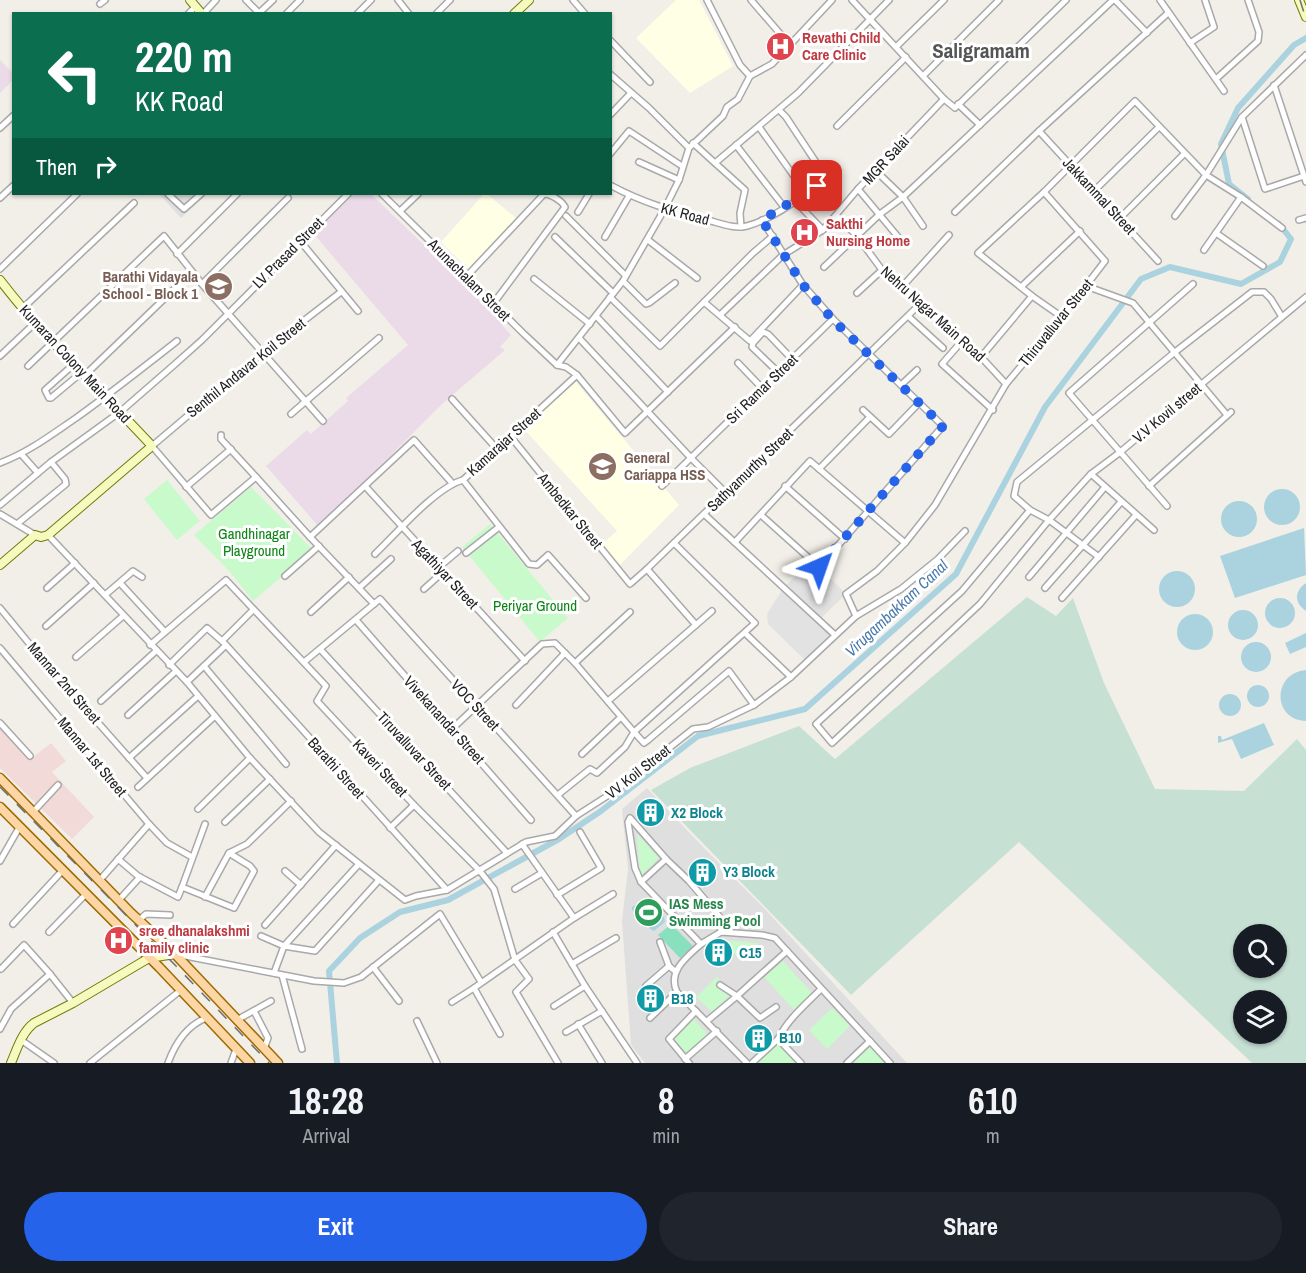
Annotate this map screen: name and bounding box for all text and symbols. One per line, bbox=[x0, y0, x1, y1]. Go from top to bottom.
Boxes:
place label: Revathi Child Care Clinic bbox=[802, 27, 881, 65]
text: 220 m bbox=[135, 29, 233, 85]
hospital icon: Revathi Child Care Clinic bbox=[765, 31, 797, 63]
icon: left bbox=[36, 36, 114, 114]
district label: Saligramam bbox=[932, 36, 1030, 65]
text: KK Road bbox=[135, 83, 224, 119]
street label: MGR Salai bbox=[857, 131, 914, 189]
icon: right bbox=[89, 150, 122, 183]
text: Then bbox=[36, 152, 77, 182]
street label: Jakkammal Street bbox=[1058, 153, 1141, 239]
pin bbox=[791, 160, 842, 211]
icon: arrive bbox=[800, 169, 833, 202]
street label: KK Road bbox=[659, 197, 712, 230]
street label: LV Prasad Street bbox=[247, 212, 328, 293]
place label: Sakthi Nursing Home bbox=[826, 213, 910, 251]
hospital icon: Sakthi Nursing Home bbox=[789, 217, 821, 249]
street label: Arunachalam Street bbox=[423, 233, 516, 326]
street label: Nehru Nagar Main Road bbox=[877, 261, 990, 366]
place label: Barathi Vidayala School - Block 1 bbox=[102, 266, 198, 304]
school or university icon: Barathi Vidayala School - Block 1 bbox=[203, 270, 235, 302]
street label: Thiruvalluvar Street bbox=[1014, 274, 1098, 371]
street label: Kumaran Colony Main Road bbox=[15, 300, 136, 428]
street label: Senthil Andavar Koil Street bbox=[182, 313, 310, 422]
street label: Sri Ramar Street bbox=[721, 349, 803, 428]
street label: V.V Kovil street bbox=[1128, 377, 1206, 448]
street label: Kamarajar Street bbox=[462, 402, 546, 481]
street label: Sathyamurthy Street bbox=[702, 423, 798, 516]
place label: General Cariappa HSS bbox=[624, 447, 705, 485]
school or university icon: General Cariappa HSS bbox=[587, 451, 619, 483]
street label: Ambedkar Street bbox=[533, 467, 608, 554]
park label: Gandhinagar Playground bbox=[218, 523, 290, 561]
street label: Agathiyar Street bbox=[407, 533, 484, 614]
position arrow bbox=[787, 535, 851, 599]
water label: Virugambakkam Canal bbox=[840, 554, 953, 661]
park label: Periyar Ground bbox=[493, 595, 577, 616]
street label: Mannar 2nd Street bbox=[23, 637, 106, 728]
street label: Vivekanandar Street bbox=[399, 671, 490, 769]
street label: VOC Street bbox=[446, 674, 505, 735]
street label: Tiruvalluvar Street bbox=[373, 707, 457, 795]
street label: Mannar 1st Street bbox=[53, 712, 132, 801]
street label: Barathi Street bbox=[303, 732, 370, 803]
street label: Kaveri Street bbox=[348, 734, 413, 801]
street label: VV Koil Street bbox=[601, 739, 675, 804]
building icon: X2 Block bbox=[634, 797, 666, 829]
place label: X2 Block bbox=[671, 802, 723, 823]
building icon: Y3 Block bbox=[686, 856, 718, 888]
place label: Y3 Block bbox=[723, 861, 775, 882]
place label: IAS Mess Swimming Pool bbox=[669, 893, 761, 931]
sports icon: IAS Mess Swimming Pool bbox=[632, 897, 664, 929]
place label: sree dhanalakshmi family clinic bbox=[139, 920, 250, 958]
hospital icon: sree dhanalakshmi family clinic bbox=[102, 924, 134, 956]
map controls bbox=[1233, 924, 1287, 1044]
button: search bbox=[1233, 924, 1287, 978]
building icon: C15 bbox=[702, 937, 734, 969]
place label: C15 bbox=[739, 942, 762, 963]
building icon: B18 bbox=[634, 983, 666, 1015]
place label: B18 bbox=[671, 988, 694, 1009]
button: layers bbox=[1233, 990, 1287, 1044]
building icon: B10 bbox=[742, 1022, 774, 1054]
place label: B10 bbox=[779, 1027, 802, 1048]
text: 18:28 bbox=[288, 1077, 364, 1125]
text: 8 bbox=[658, 1077, 674, 1125]
text: 610 bbox=[968, 1077, 1018, 1125]
text: Arrival bbox=[303, 1122, 350, 1149]
text: min bbox=[652, 1122, 680, 1149]
text: m bbox=[986, 1122, 1000, 1149]
button: Exit bbox=[24, 1192, 647, 1261]
button: Share bbox=[659, 1192, 1282, 1261]

